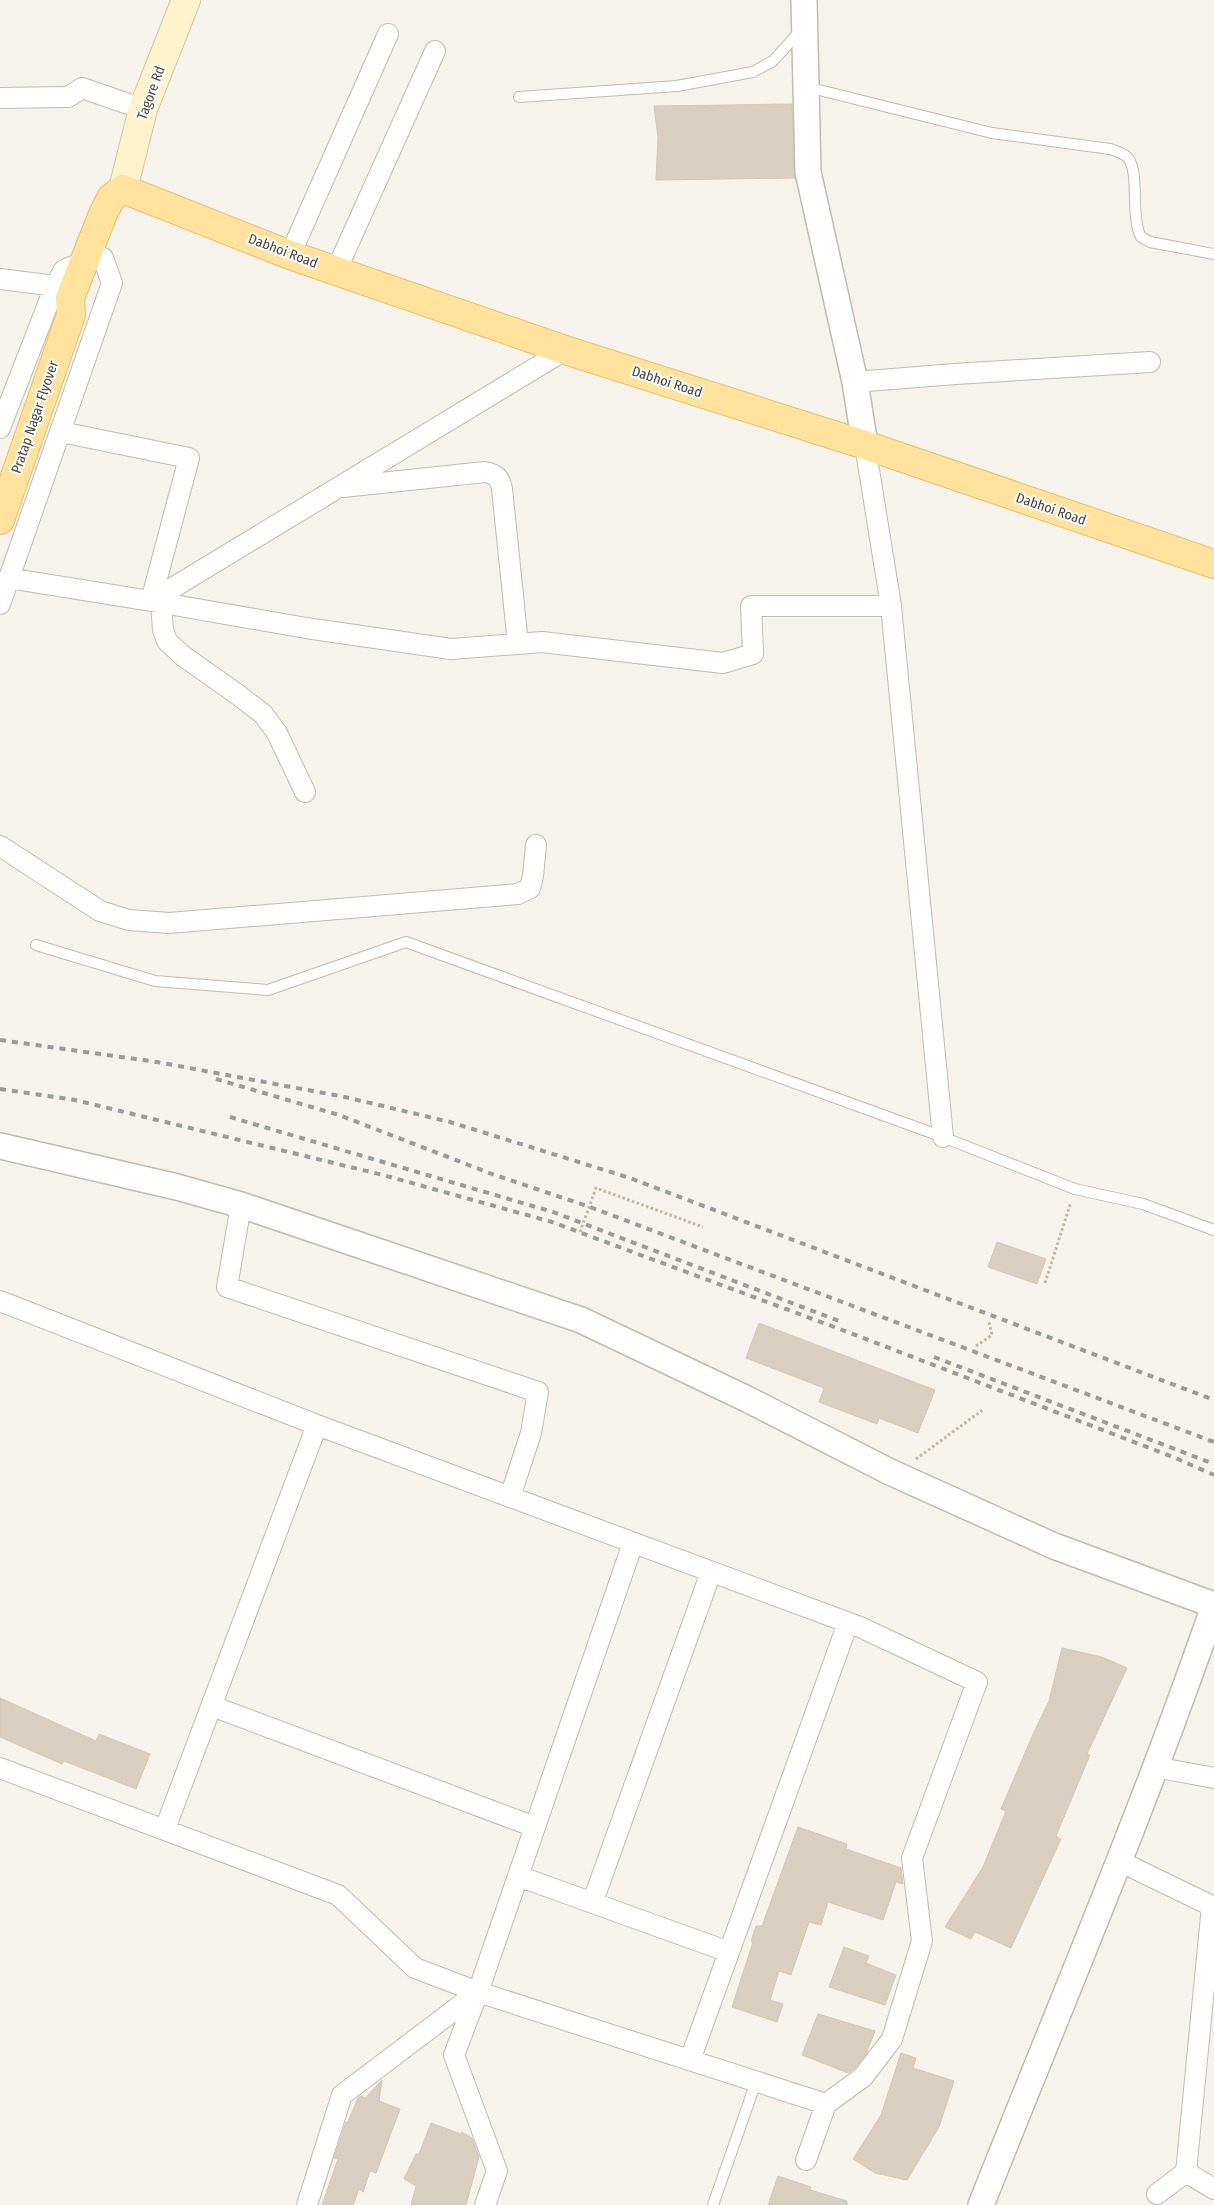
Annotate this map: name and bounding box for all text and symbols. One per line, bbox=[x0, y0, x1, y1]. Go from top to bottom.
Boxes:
street label: Tagore Rd bbox=[133, 64, 169, 122]
street label: Dabhoi Road bbox=[246, 230, 320, 272]
street label: Pratap Nagar Flyover bbox=[8, 358, 62, 476]
street label: Dabhoi Road bbox=[630, 363, 704, 401]
street label: Dabhoi Road bbox=[1014, 489, 1088, 529]

